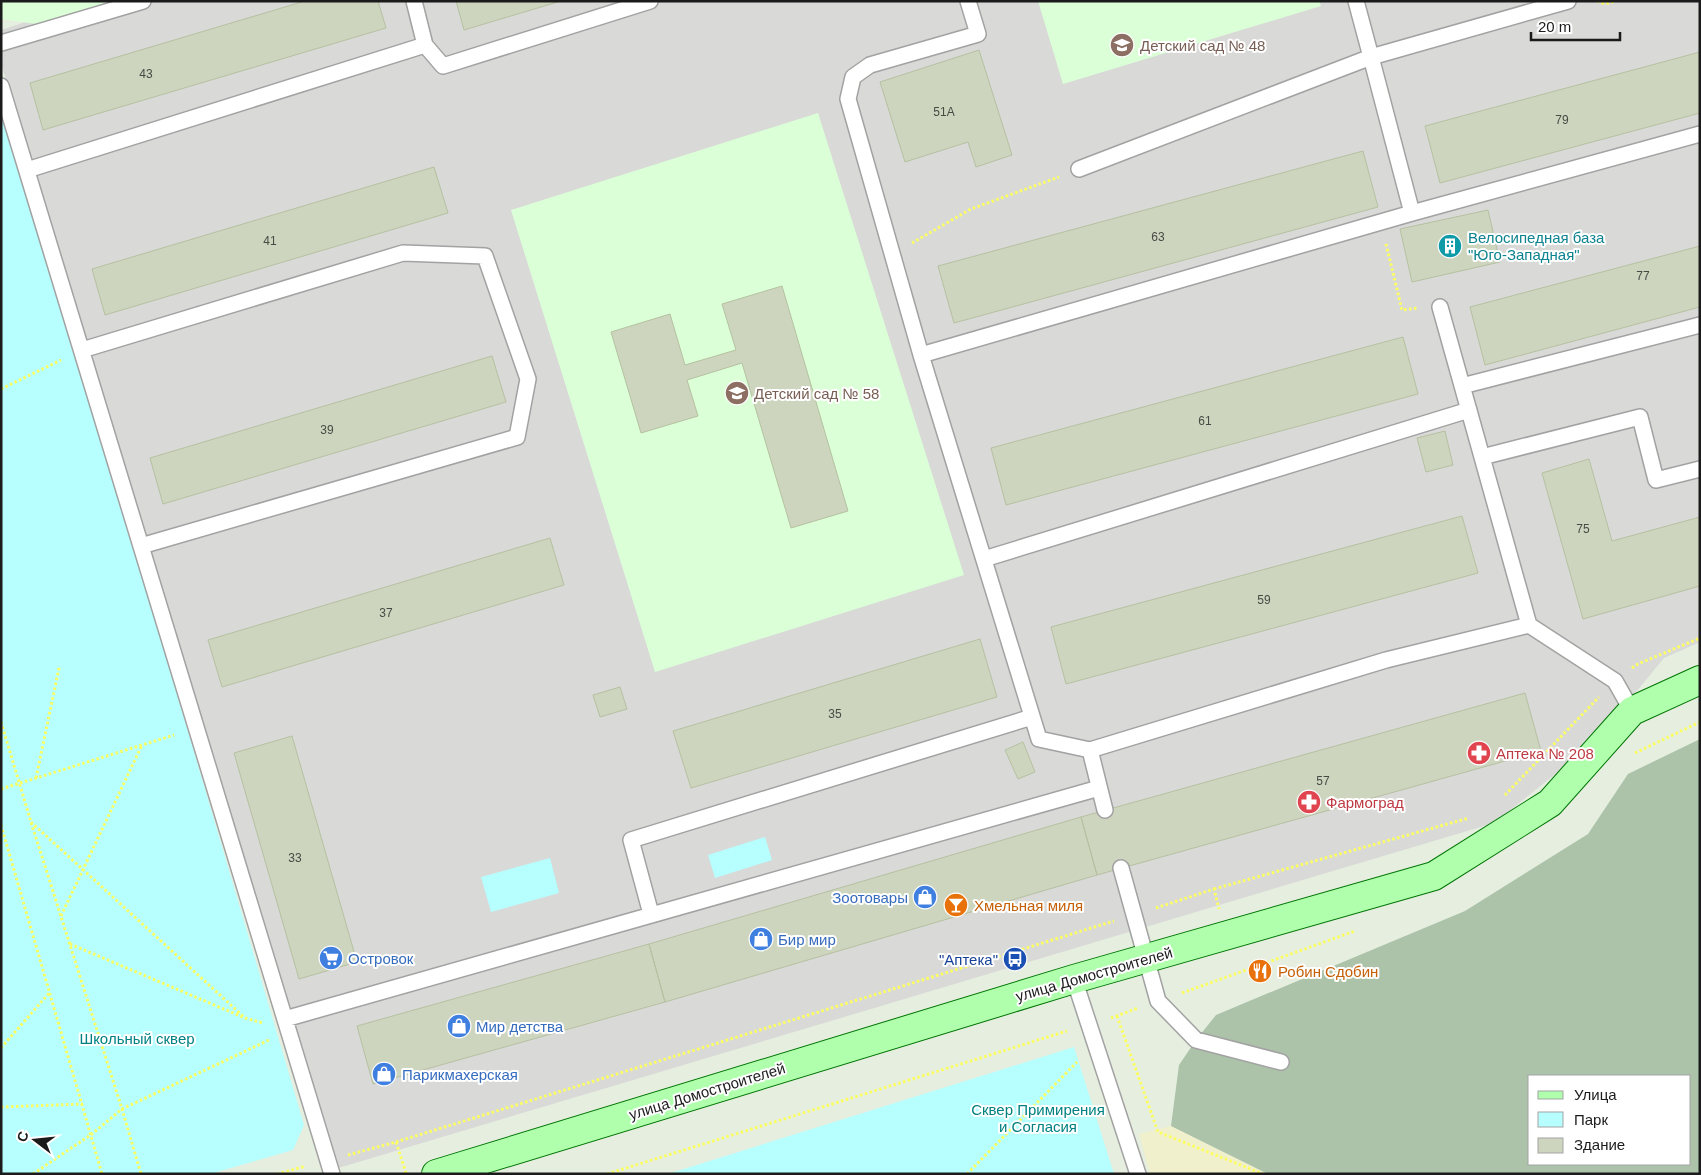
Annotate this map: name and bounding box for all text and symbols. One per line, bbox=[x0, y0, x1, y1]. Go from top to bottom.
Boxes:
scale bar bbox=[1531, 10, 1620, 42]
text: 20 m bbox=[1538, 18, 1571, 35]
school or university icon: Детский сад № 48 bbox=[1109, 32, 1135, 58]
place label: Детский сад № 48 bbox=[1140, 37, 1265, 54]
house number: 43 bbox=[139, 67, 153, 81]
house number: 51А bbox=[933, 105, 955, 119]
house number: 79 bbox=[1555, 113, 1569, 127]
place label: Велосипедная база "Юго-Западная" bbox=[1468, 229, 1605, 263]
house number: 63 bbox=[1151, 230, 1165, 244]
building icon: Велосипедная база "Юго-Западная" bbox=[1437, 233, 1463, 259]
house number: 41 bbox=[263, 234, 277, 248]
house number: 77 bbox=[1636, 269, 1650, 283]
school or university icon: Детский сад № 58 bbox=[724, 380, 750, 406]
place label: Детский сад № 58 bbox=[754, 385, 879, 402]
house number: 61 bbox=[1198, 414, 1212, 428]
house number: 39 bbox=[320, 423, 334, 437]
house number: 75 bbox=[1576, 522, 1590, 536]
house number: 59 bbox=[1257, 593, 1271, 607]
house number: 37 bbox=[379, 606, 393, 620]
house number: 35 bbox=[828, 707, 842, 721]
pharmacy icon: Аптека № 208 bbox=[1466, 740, 1492, 766]
place label: Аптека № 208 bbox=[1496, 745, 1594, 762]
house number: 57 bbox=[1316, 774, 1330, 788]
pharmacy icon: Фармоград bbox=[1296, 789, 1322, 815]
place label: Фармоград bbox=[1326, 794, 1404, 811]
house number: 33 bbox=[288, 851, 302, 865]
shop icon: Зоотовары bbox=[912, 884, 938, 910]
place label: Зоотовары bbox=[832, 889, 908, 906]
bar icon: Хмельная миля bbox=[943, 892, 969, 918]
place label: Хмельная миля bbox=[974, 897, 1083, 914]
shop icon: Бир мир bbox=[748, 926, 774, 952]
place label: Бир мир bbox=[778, 931, 836, 948]
street label: улица Домостроителей bbox=[1014, 943, 1174, 1005]
supermarket icon: Островок bbox=[318, 945, 344, 971]
bus stop icon: "Аптека" bbox=[1002, 946, 1028, 972]
place label: Островок bbox=[348, 950, 414, 967]
place label: "Аптека" bbox=[939, 951, 998, 968]
restaurant icon: Робин Сдобин bbox=[1247, 958, 1273, 984]
place label: Робин Сдобин bbox=[1278, 963, 1378, 980]
shop icon: Мир детства bbox=[446, 1013, 472, 1039]
place label: Мир детства bbox=[476, 1018, 564, 1035]
park label: Школьный сквер bbox=[79, 1030, 195, 1047]
street label: улица Домостроителей bbox=[627, 1059, 787, 1123]
shop icon: Парикмахерская bbox=[371, 1061, 397, 1087]
place label: Парикмахерская bbox=[402, 1066, 518, 1083]
legend bbox=[1528, 1075, 1691, 1165]
text: Улица bbox=[1574, 1086, 1617, 1103]
park label: Сквер Примирения и Согласия bbox=[971, 1101, 1105, 1135]
text: Парк bbox=[1574, 1111, 1608, 1128]
north arrow bbox=[10, 1115, 60, 1165]
text: С bbox=[13, 1129, 32, 1143]
text: Здание bbox=[1574, 1136, 1625, 1153]

